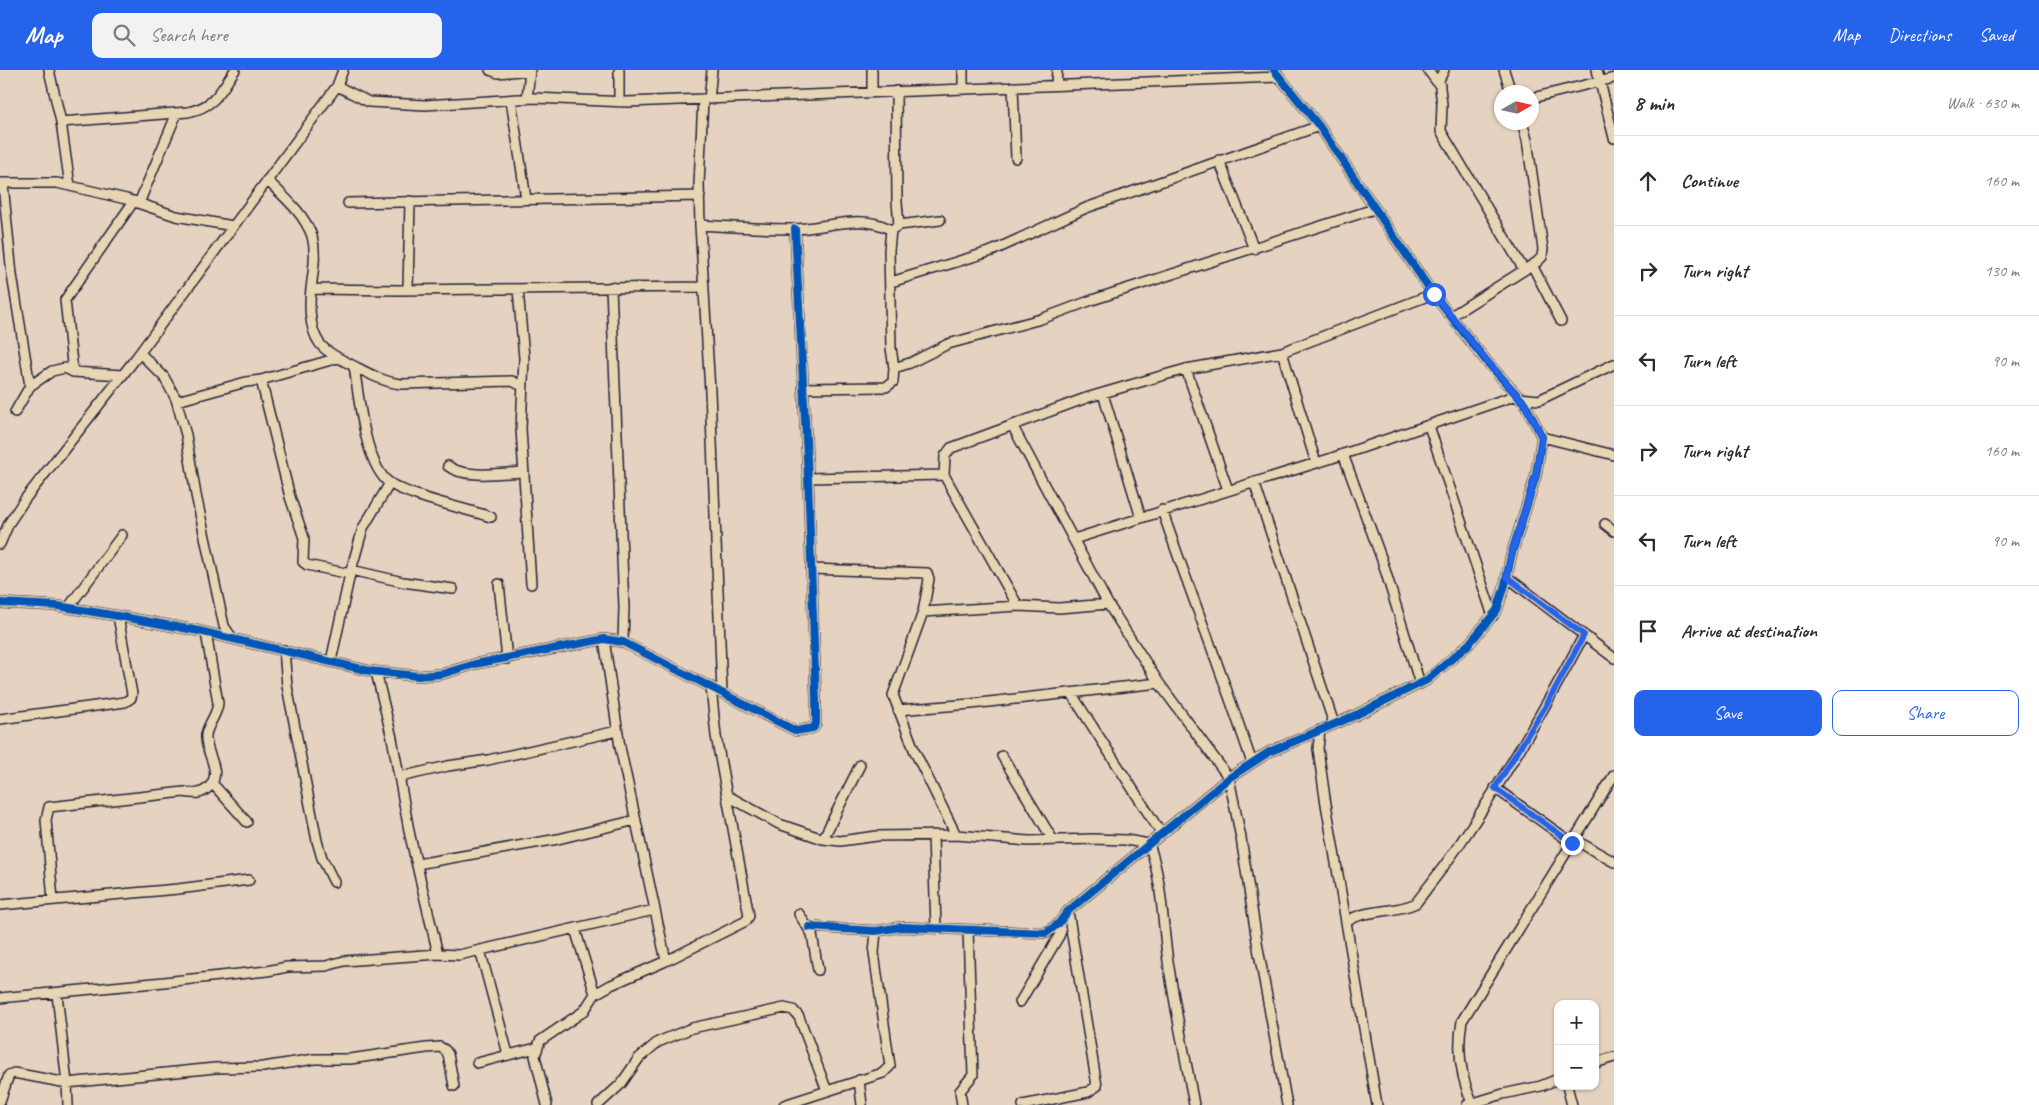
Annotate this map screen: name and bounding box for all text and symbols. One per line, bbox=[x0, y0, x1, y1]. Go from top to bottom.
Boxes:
search box bbox=[92, 13, 442, 58]
text: Map bbox=[25, 20, 62, 50]
icon: search bbox=[110, 21, 138, 49]
text: Search here bbox=[150, 23, 228, 47]
text: Map bbox=[1833, 24, 1860, 46]
text: Directions bbox=[1888, 24, 1951, 46]
text: Saved bbox=[1979, 24, 2014, 46]
north arrow bbox=[1494, 85, 1539, 130]
text: 8 min bbox=[1634, 90, 1674, 116]
text: Walk · 630 m bbox=[1947, 93, 2019, 113]
icon: ahead bbox=[1634, 167, 1662, 195]
text: Continue bbox=[1681, 169, 1738, 193]
text: 160 m bbox=[1985, 171, 2019, 191]
icon: right bbox=[1634, 257, 1662, 285]
text: Turn right bbox=[1681, 259, 1748, 283]
text: 130 m bbox=[1985, 261, 2019, 281]
route start bbox=[1423, 283, 1446, 306]
icon: left bbox=[1634, 347, 1662, 375]
text: Turn left bbox=[1681, 349, 1736, 373]
text: 90 m bbox=[1992, 351, 2019, 371]
icon: right bbox=[1634, 437, 1662, 465]
text: Turn right bbox=[1681, 439, 1748, 463]
text: 160 m bbox=[1985, 441, 2019, 461]
icon: left bbox=[1634, 527, 1662, 555]
text: Turn left bbox=[1681, 529, 1736, 553]
text: 90 m bbox=[1992, 531, 2019, 551]
icon: arrive bbox=[1634, 617, 1662, 645]
text: Arrive at destination bbox=[1681, 619, 1817, 643]
button: Save bbox=[1634, 690, 1822, 736]
button: Share bbox=[1832, 690, 2019, 736]
route end bbox=[1561, 832, 1584, 855]
map controls bbox=[1554, 1000, 1599, 1090]
button: + bbox=[1554, 1000, 1599, 1045]
button: − bbox=[1554, 1045, 1599, 1090]

